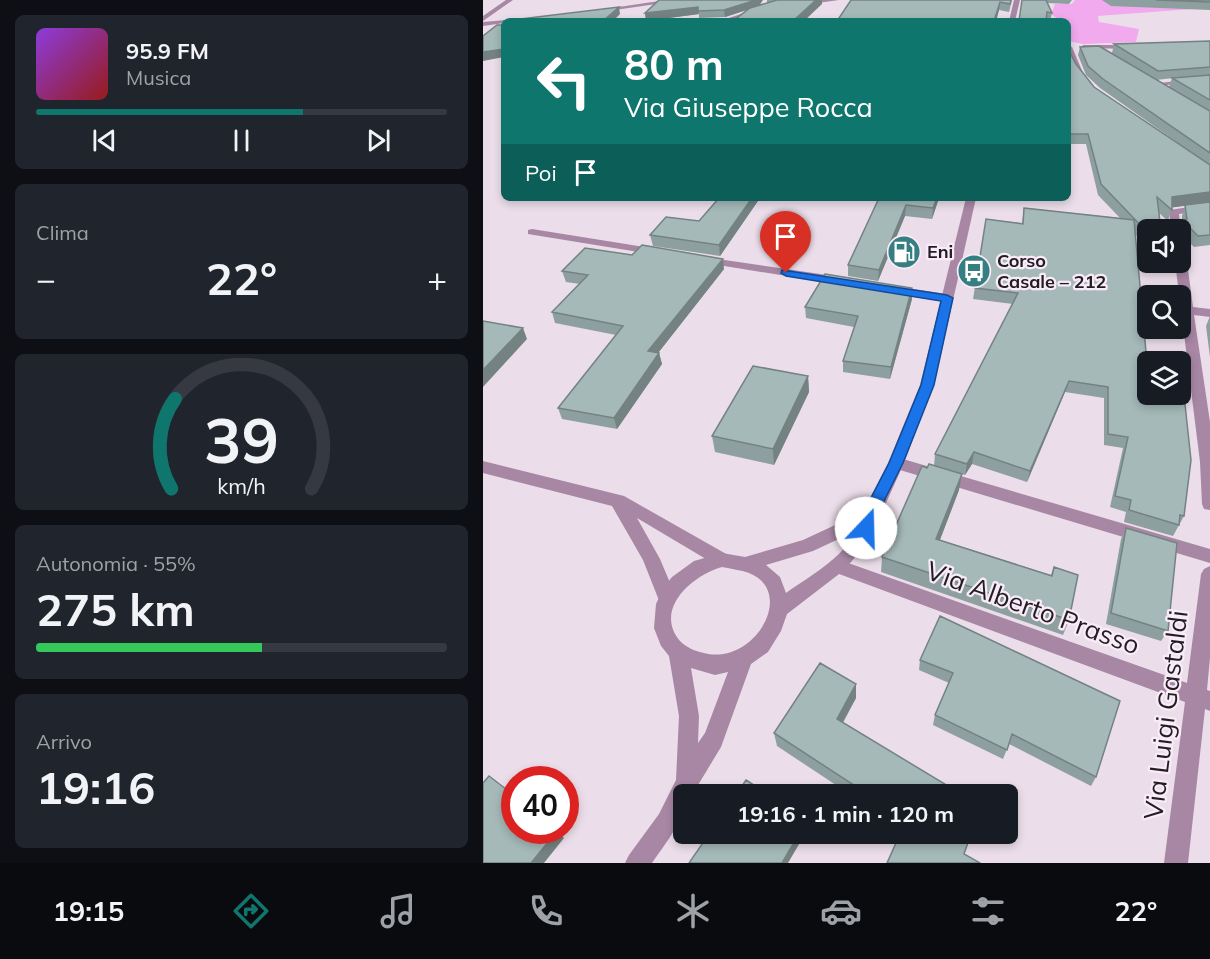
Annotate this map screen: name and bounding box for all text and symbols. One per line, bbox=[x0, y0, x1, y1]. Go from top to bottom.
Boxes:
text: 95.9 FM bbox=[126, 37, 209, 65]
text: 80 m bbox=[624, 38, 724, 91]
icon: left bbox=[525, 42, 603, 120]
text: Musica bbox=[126, 65, 191, 90]
text: Via Giuseppe Rocca bbox=[624, 90, 873, 124]
icon: previous bbox=[88, 124, 121, 157]
icon: pause bbox=[225, 124, 258, 157]
icon: next bbox=[362, 124, 395, 157]
icon: arrive bbox=[569, 156, 602, 189]
text: Poi bbox=[525, 159, 557, 187]
pin bbox=[760, 211, 811, 273]
map controls bbox=[1137, 219, 1191, 405]
button: sound bbox=[1137, 219, 1191, 273]
text: Clima bbox=[36, 220, 89, 245]
icon: arrive bbox=[769, 220, 802, 253]
fuel station icon: Eni bbox=[886, 234, 922, 270]
place label: Eni bbox=[927, 240, 953, 263]
place label: Corso Casale – 212 bbox=[997, 249, 1106, 293]
text: 22° bbox=[206, 250, 277, 306]
bus stop icon: Corso Casale – 212 bbox=[956, 253, 992, 289]
text: − bbox=[36, 258, 56, 299]
text: + bbox=[427, 258, 447, 299]
button: search bbox=[1137, 285, 1191, 339]
button: layers bbox=[1137, 351, 1191, 405]
text: 39 bbox=[204, 400, 279, 479]
text: km/h bbox=[217, 472, 266, 499]
position arrow bbox=[834, 496, 898, 560]
text: Autonomia · 55% bbox=[36, 551, 196, 576]
street label: Via Alberto Prasso bbox=[922, 554, 1144, 661]
text: 275 km bbox=[36, 581, 195, 637]
street label: Via Luigi Gastaldi bbox=[1136, 608, 1195, 821]
text: Arrivo bbox=[36, 729, 92, 754]
text: 19:16 bbox=[36, 759, 155, 815]
speed limit sign: 40 bbox=[501, 766, 579, 844]
text: 19:16 · 1 min · 120 m bbox=[737, 800, 954, 828]
icon: directions bbox=[230, 890, 272, 932]
icon: music bbox=[377, 890, 419, 932]
icon: phone bbox=[525, 890, 567, 932]
icon: climate bbox=[672, 890, 714, 932]
icon: car bbox=[820, 890, 862, 932]
icon: filters bbox=[967, 890, 1009, 932]
text: 19:15 bbox=[53, 894, 124, 928]
text: 22° bbox=[1115, 894, 1157, 928]

